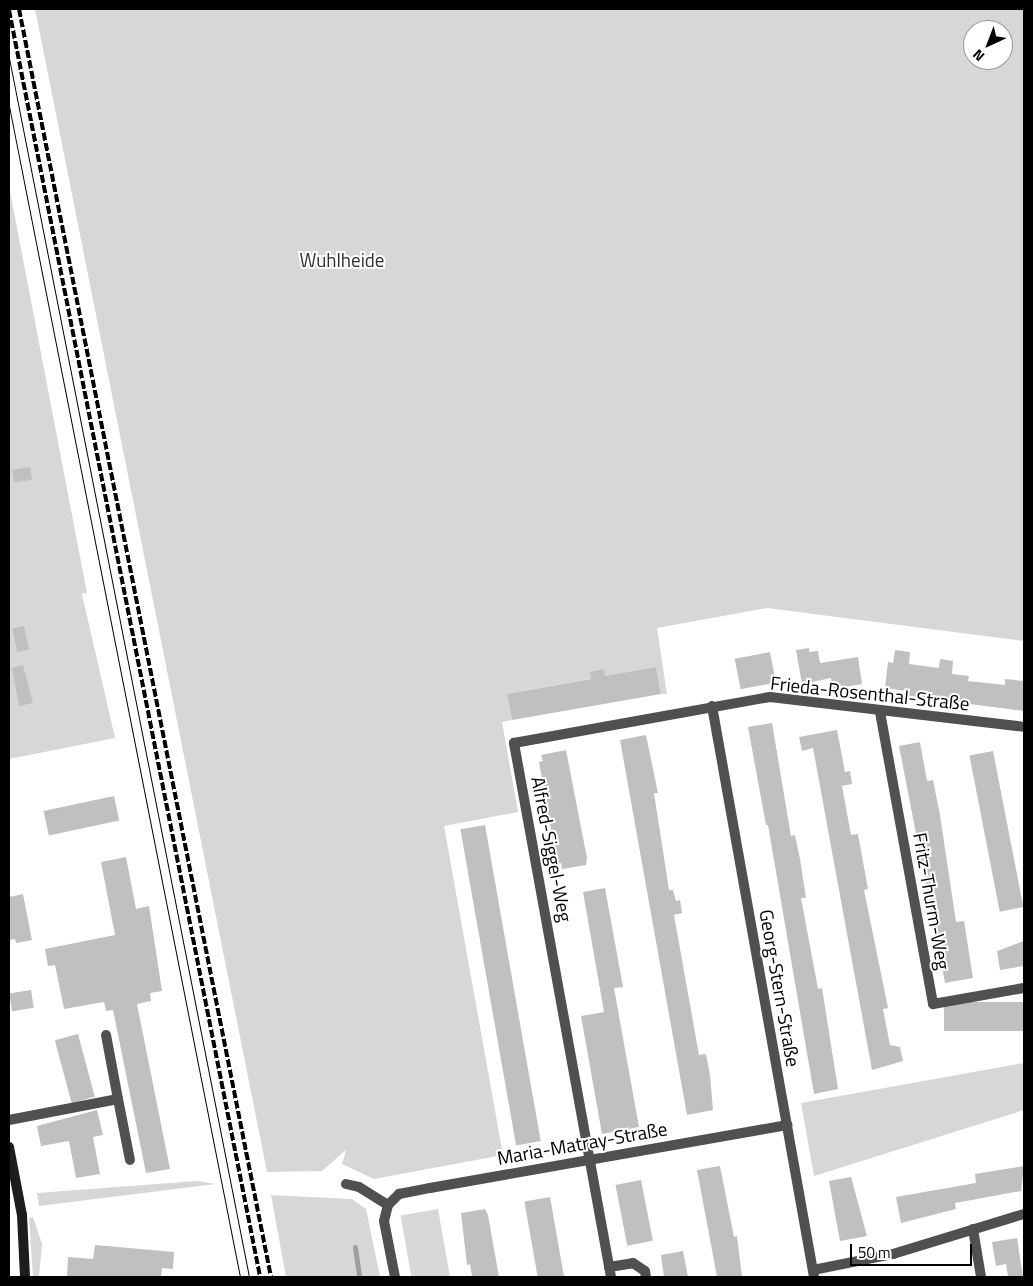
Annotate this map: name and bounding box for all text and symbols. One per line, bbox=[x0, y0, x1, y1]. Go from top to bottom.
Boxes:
north arrow bbox=[963, 20, 1013, 70]
text: N bbox=[967, 45, 989, 67]
park label: Wuhlheide bbox=[300, 249, 384, 271]
street label: Frieda-Rosenthal-Straße bbox=[769, 671, 971, 715]
street label: Alfred-Siggel-Weg bbox=[527, 774, 577, 924]
street label: Fritz-Thurm-Weg bbox=[909, 831, 955, 971]
street label: Georg-Stern-Straße bbox=[755, 907, 805, 1069]
street label: Maria-Matray-Straße bbox=[495, 1117, 669, 1169]
scale bar bbox=[853, 1234, 976, 1266]
text: 50 m bbox=[858, 1241, 891, 1264]

